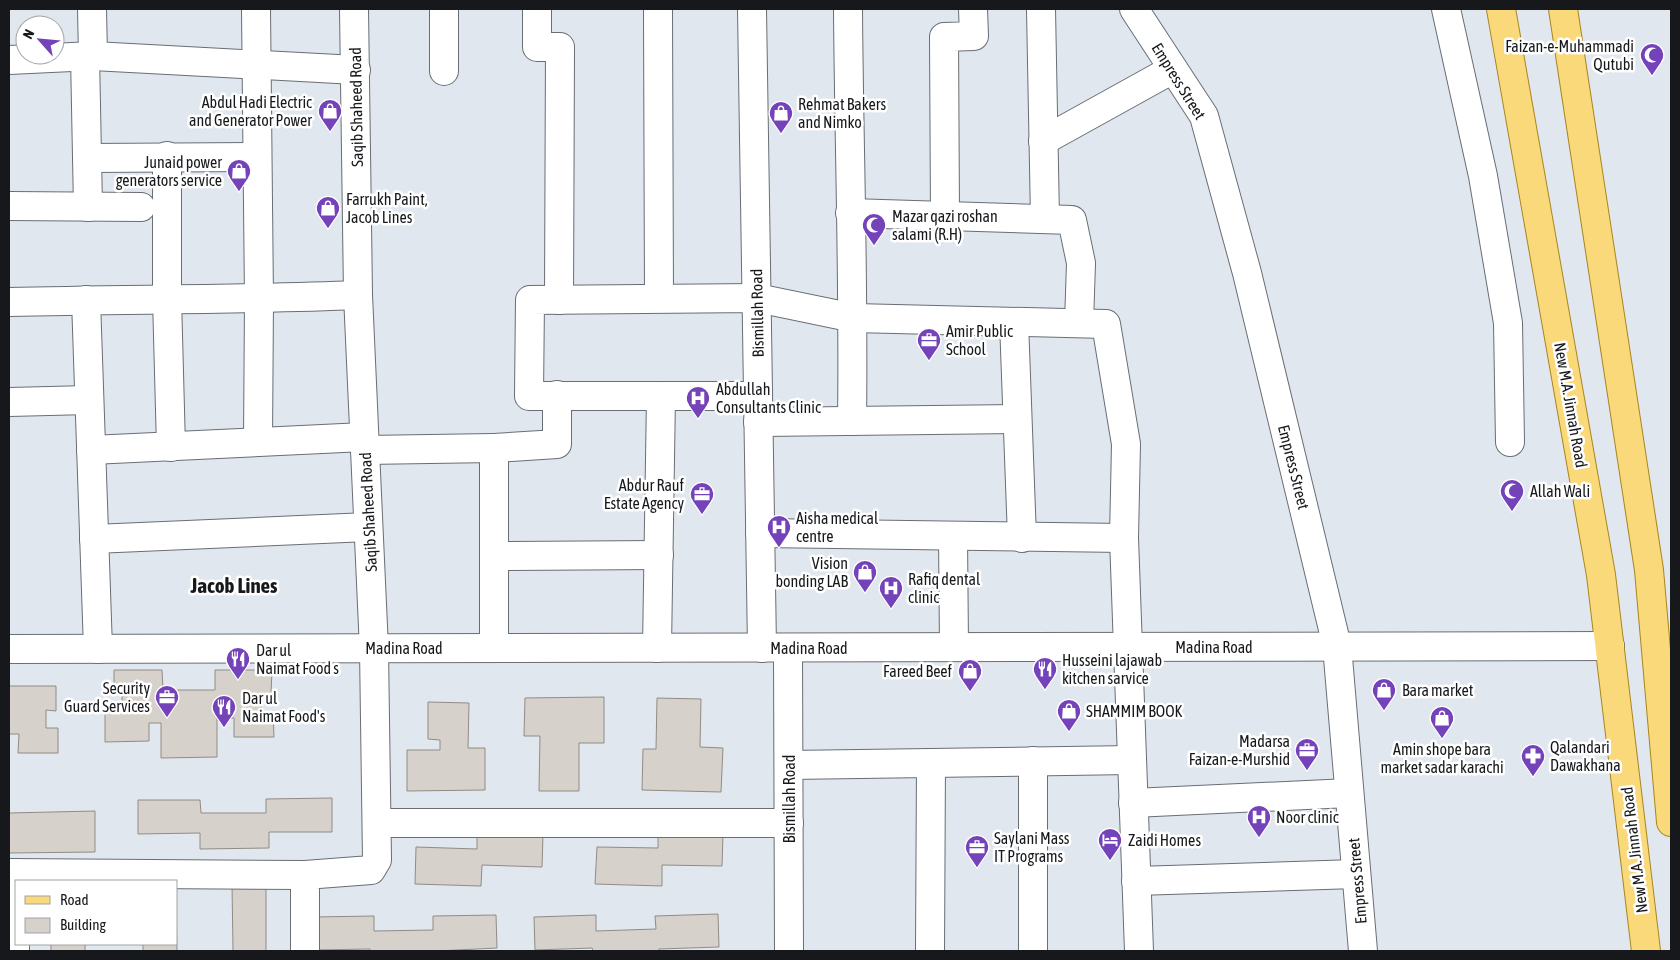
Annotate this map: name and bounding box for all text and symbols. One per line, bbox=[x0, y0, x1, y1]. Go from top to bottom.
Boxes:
north arrow bbox=[15, 15, 65, 65]
text: N bbox=[19, 27, 37, 41]
place label: Faizan-e-Muhammadi Qutubi bbox=[1505, 37, 1634, 73]
street label: Empress Street bbox=[1148, 40, 1210, 123]
mosque icon: Faizan-e-Muhammadi Qutubi bbox=[1639, 42, 1665, 76]
street label: Saqib Shaheed Road bbox=[346, 47, 367, 167]
place label: Abdul Hadi Electric and Generator Power bbox=[189, 93, 312, 129]
place label: Rehmat Bakers and Nimko bbox=[798, 95, 887, 131]
shop icon: Abdul Hadi Electric and Generator Power bbox=[317, 98, 343, 132]
shop icon: Rehmat Bakers and Nimko bbox=[768, 100, 794, 134]
place label: Junaid power generators service bbox=[116, 153, 222, 190]
shop icon: Junaid power generators service bbox=[226, 158, 252, 192]
place label: Farrukh Paint, Jacob Lines bbox=[346, 190, 428, 226]
shop icon: Farrukh Paint, Jacob Lines bbox=[315, 195, 341, 229]
place label: Mazar qazi roshan salami (R.H) bbox=[892, 207, 998, 244]
mosque icon: Mazar qazi roshan salami (R.H) bbox=[861, 212, 887, 246]
street label: Bismillah Road bbox=[747, 269, 767, 357]
place label: Amir Public School bbox=[946, 322, 1013, 358]
office icon: Amir Public School bbox=[916, 327, 942, 361]
street label: New M.A. Jinnah Road bbox=[1551, 341, 1591, 469]
place label: Abdullah Consultants Clinic bbox=[716, 380, 821, 416]
hospital icon: Abdullah Consultants Clinic bbox=[685, 385, 711, 419]
street label: Empress Street bbox=[1274, 423, 1313, 512]
street label: Saqib Shaheed Road bbox=[356, 452, 381, 572]
place label: Abdur Rauf Estate Agency bbox=[604, 476, 685, 513]
mosque icon: Allah Wali bbox=[1499, 478, 1525, 512]
office icon: Abdur Rauf Estate Agency bbox=[689, 481, 715, 515]
place label: Allah Wali bbox=[1530, 482, 1590, 500]
place label: Aisha medical centre bbox=[796, 509, 879, 545]
hospital icon: Aisha medical centre bbox=[766, 514, 792, 548]
place label: Vision bonding LAB bbox=[775, 554, 848, 591]
shop icon: Vision bonding LAB bbox=[852, 559, 878, 593]
place label: Rafiq dental clinic bbox=[908, 570, 981, 606]
district label: Jacob Lines bbox=[189, 573, 278, 597]
hospital icon: Rafiq dental clinic bbox=[878, 575, 904, 609]
street label: Madina Road bbox=[1175, 638, 1253, 656]
street label: Madina Road bbox=[365, 639, 443, 657]
street label: Madina Road bbox=[770, 639, 848, 657]
place label: Dar ul Naimat Food s bbox=[256, 641, 339, 677]
restaurant icon: Dar ul Naimat Food s bbox=[225, 646, 251, 680]
place label: Husseini lajawab kitchen sarvice bbox=[1062, 651, 1162, 687]
restaurant icon: Husseini lajawab kitchen sarvice bbox=[1032, 656, 1058, 690]
shop icon: Fareed Beef bbox=[957, 658, 983, 692]
place label: Fareed Beef bbox=[883, 662, 953, 680]
shop icon: Bara market bbox=[1371, 677, 1397, 711]
place label: Security Guard Services bbox=[64, 679, 150, 715]
place label: Bara market bbox=[1402, 681, 1474, 699]
office icon: Security Guard Services bbox=[154, 684, 180, 718]
place label: Dar ul Naimat Food's bbox=[242, 689, 326, 725]
restaurant icon: Dar ul Naimat Food's bbox=[211, 694, 237, 728]
shop icon: SHAMMIM BOOK bbox=[1056, 698, 1082, 732]
place label: SHAMMIM BOOK bbox=[1086, 702, 1183, 720]
shop icon: Amin shope bara market sadar karachi bbox=[1429, 705, 1455, 739]
place label: Madarsa Faizan-e-Murshid bbox=[1189, 732, 1290, 768]
office icon: Madarsa Faizan-e-Murshid bbox=[1294, 737, 1320, 771]
place label: Qalandari Dawakhana bbox=[1550, 738, 1621, 774]
place label: Amin shope bara market sadar karachi bbox=[1380, 740, 1504, 776]
pharmacy icon: Qalandari Dawakhana bbox=[1520, 743, 1546, 777]
street label: Bismillah Road bbox=[780, 755, 798, 843]
street label: New M.A. Jinnah Road bbox=[1617, 786, 1651, 914]
hospital icon: Noor clinic bbox=[1246, 804, 1272, 838]
place label: Noor clinic bbox=[1276, 808, 1339, 826]
hotel icon: Zaidi Homes bbox=[1097, 827, 1123, 861]
place label: Saylani Mass IT Programs bbox=[994, 829, 1070, 866]
place label: Zaidi Homes bbox=[1128, 831, 1201, 849]
office icon: Saylani Mass IT Programs bbox=[964, 834, 990, 868]
street label: Empress Street bbox=[1344, 837, 1371, 925]
legend bbox=[15, 880, 178, 945]
text: Road bbox=[60, 891, 89, 908]
text: Building bbox=[60, 916, 106, 933]

